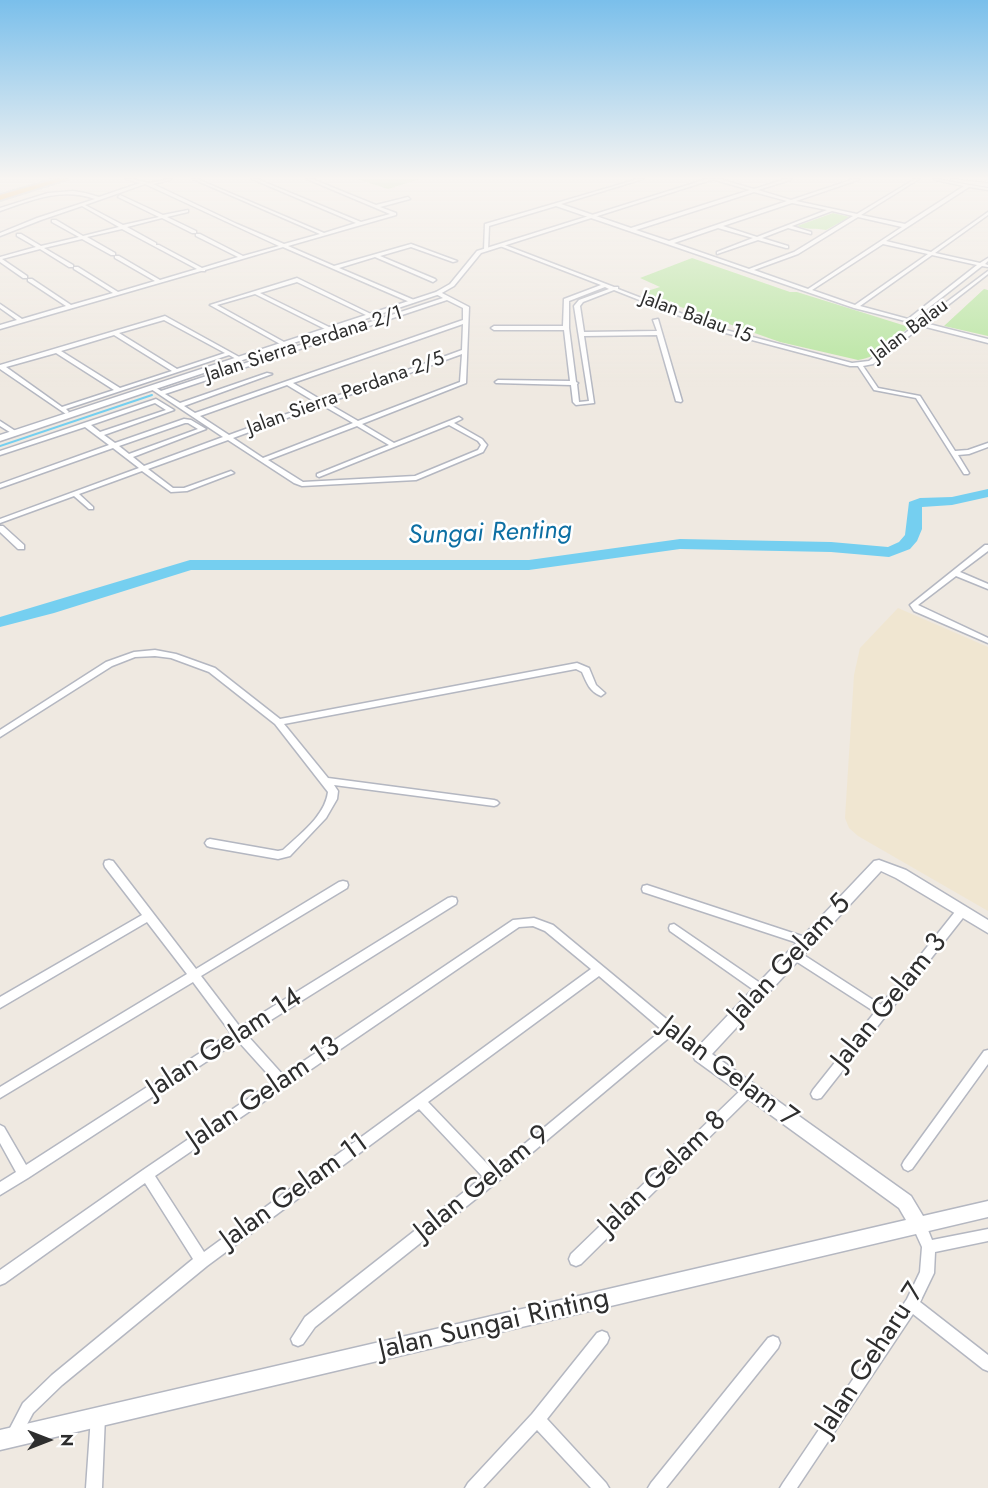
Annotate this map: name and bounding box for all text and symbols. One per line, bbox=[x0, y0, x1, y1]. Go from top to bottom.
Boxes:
street label: Jalan Balau 15 bbox=[637, 287, 755, 349]
street label: Jalan Balau bbox=[867, 294, 953, 368]
street label: Jalan Sierra Perdana 2/1 bbox=[202, 302, 406, 388]
street label: Jalan Sierra Perdana 2/5 bbox=[244, 347, 448, 441]
water label: Sungai Renting bbox=[408, 516, 572, 552]
street label: Jalan Gelam 5 bbox=[721, 888, 859, 1032]
street label: Jalan Gelam 3 bbox=[825, 927, 955, 1077]
street label: Jalan Gelam 14 bbox=[141, 981, 309, 1107]
street label: Jalan Gelam 7 bbox=[652, 1010, 804, 1136]
street label: Jalan Gelam 13 bbox=[181, 1030, 347, 1158]
street label: Jalan Gelam 8 bbox=[592, 1105, 734, 1243]
street label: Jalan Gelam 9 bbox=[408, 1119, 558, 1249]
street label: Jalan Gelam 11 bbox=[214, 1127, 376, 1257]
street label: Jalan Geharu 7 bbox=[809, 1278, 933, 1442]
street label: Jalan Sungai Rinting bbox=[376, 1282, 612, 1368]
north arrow bbox=[18, 1410, 78, 1470]
text: N bbox=[55, 1434, 78, 1446]

